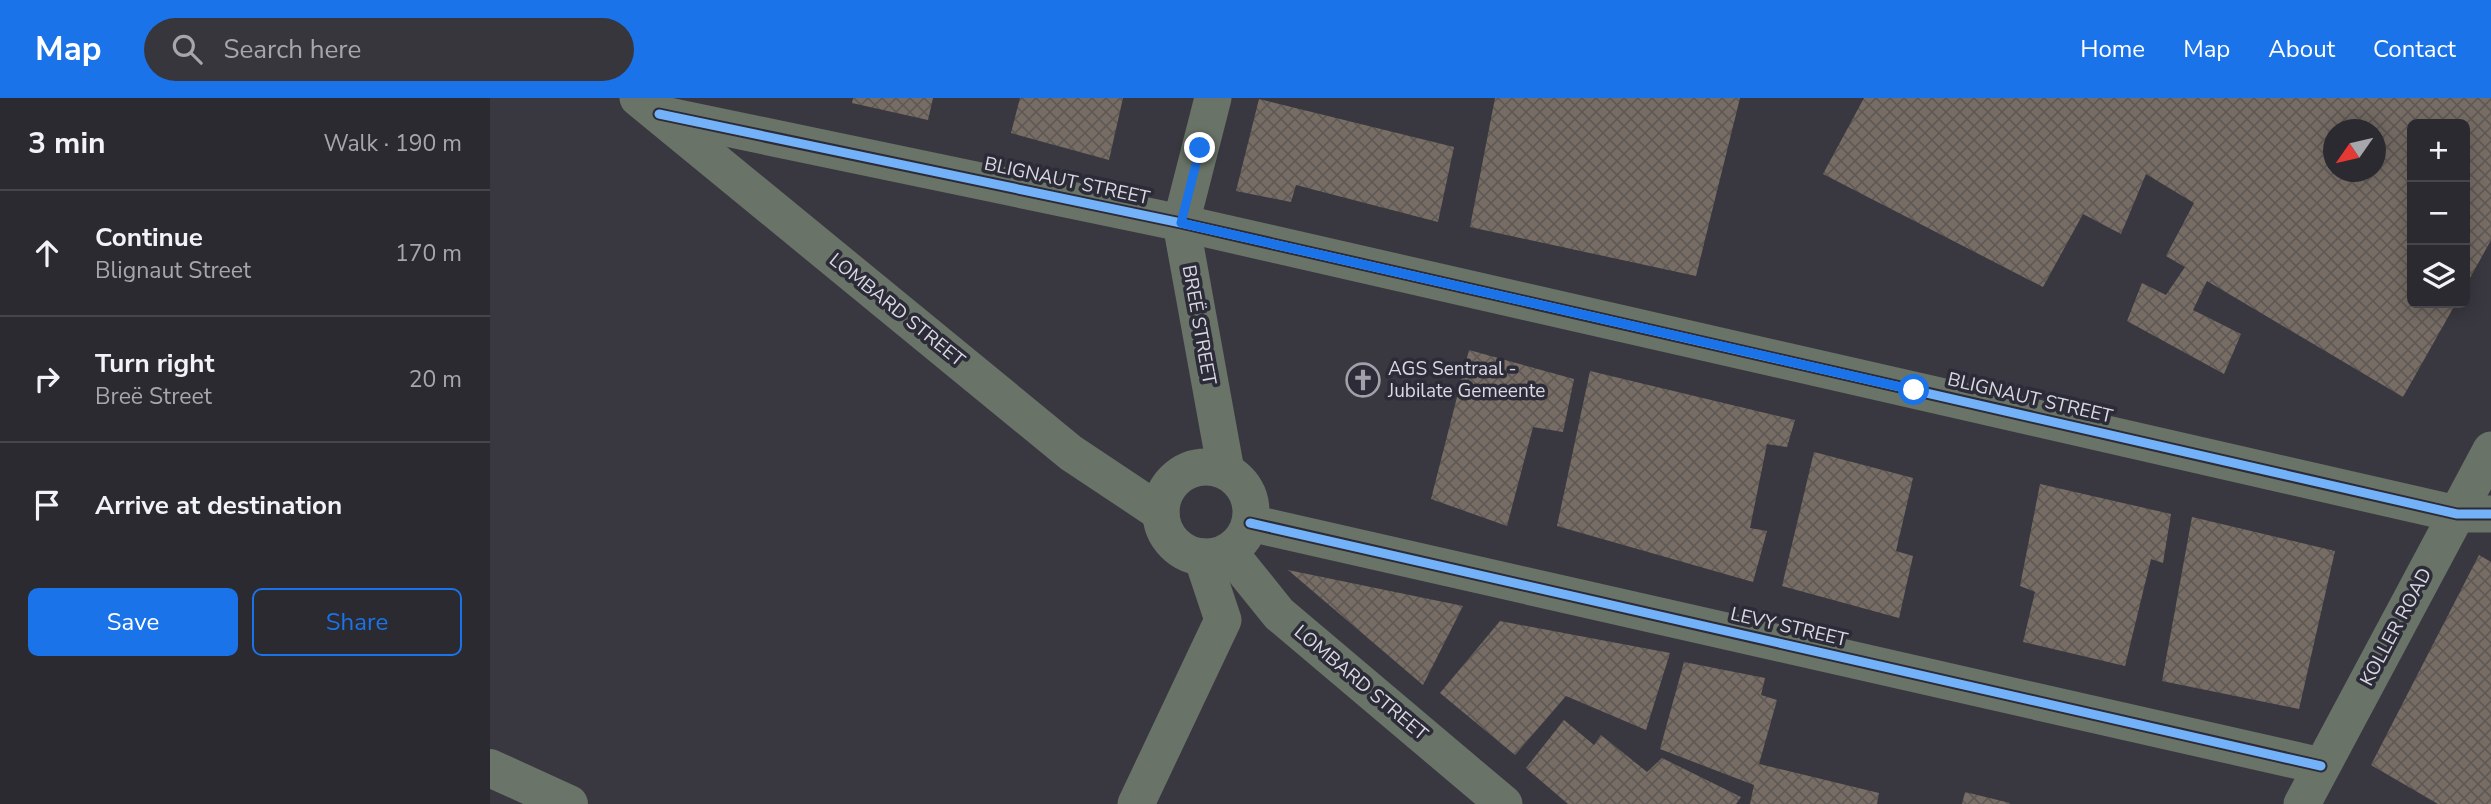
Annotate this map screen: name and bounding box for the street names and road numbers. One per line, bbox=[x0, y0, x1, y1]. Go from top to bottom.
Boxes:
street label: BLIGNAUT STREET bbox=[982, 151, 1153, 211]
street label: LOMBARD STREET bbox=[824, 247, 971, 373]
street label: BREË STREET bbox=[1176, 263, 1222, 388]
street label: BLIGNAUT STREET bbox=[1945, 366, 2116, 430]
street label: KOLLER ROAD bbox=[2354, 563, 2438, 691]
street label: LEVY STREET bbox=[1728, 601, 1851, 653]
street label: LOMBARD STREET bbox=[1288, 619, 1434, 747]

